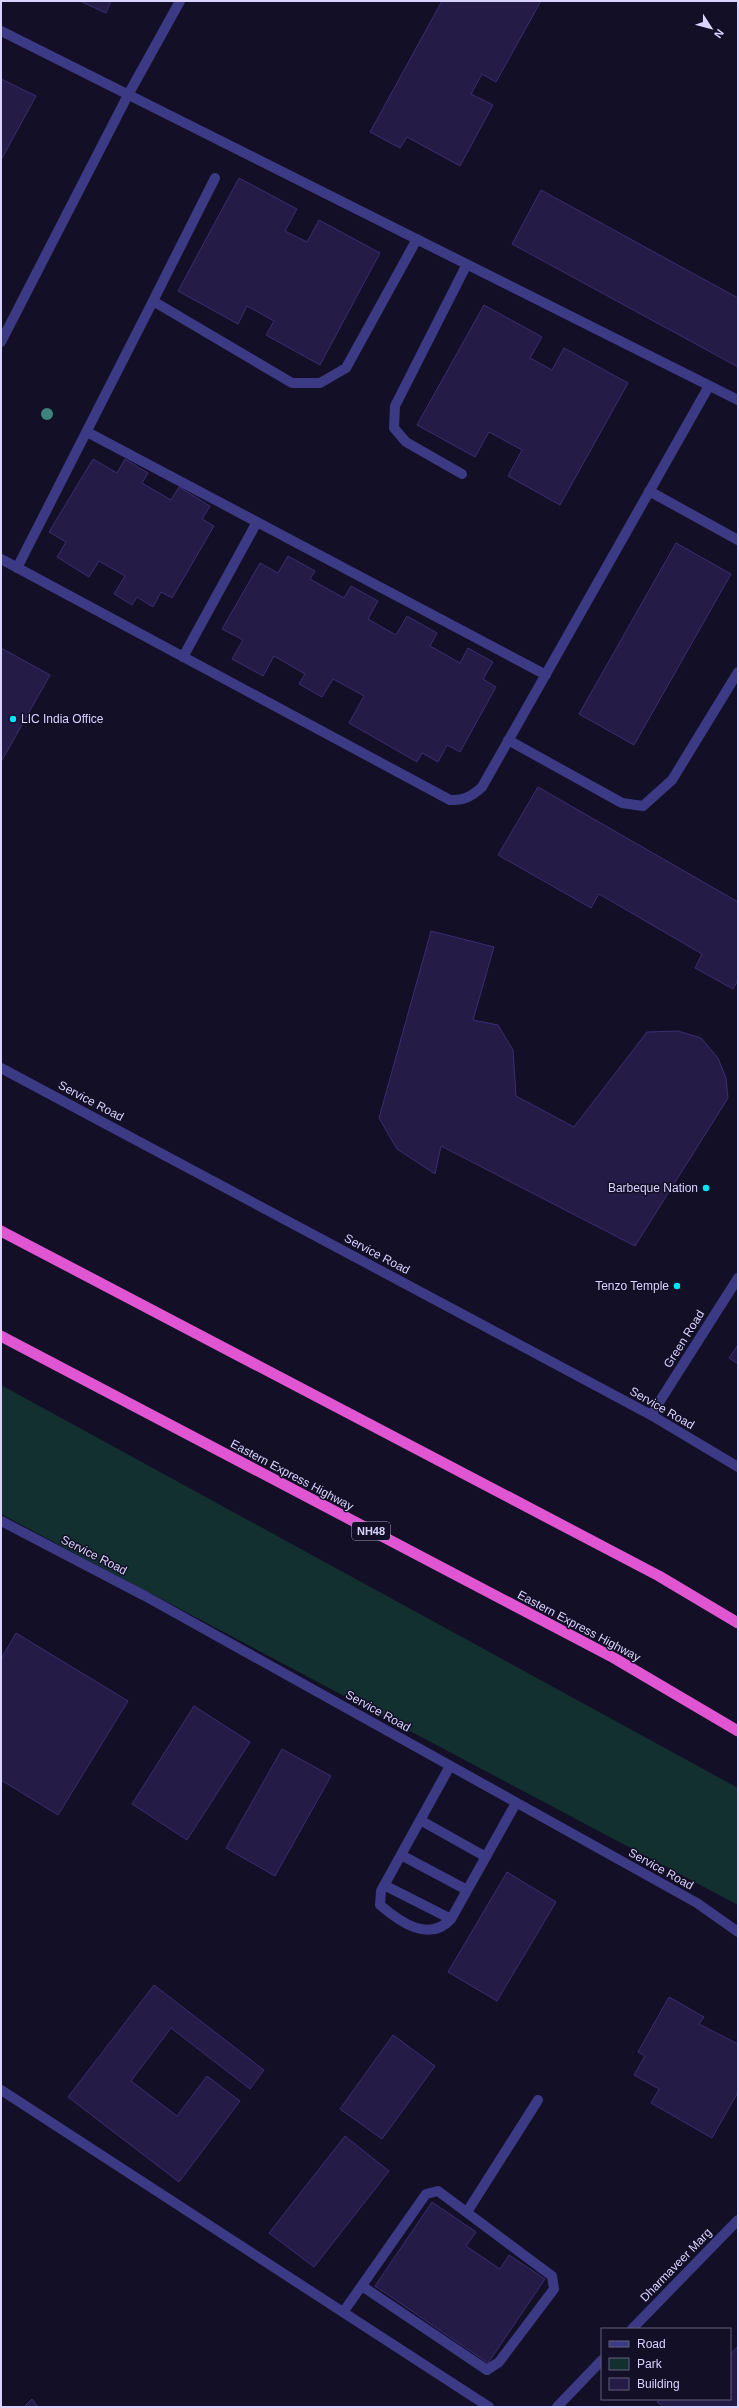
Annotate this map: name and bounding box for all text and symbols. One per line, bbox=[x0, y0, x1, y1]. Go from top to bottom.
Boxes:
north arrow bbox=[691, 8, 731, 48]
text: N bbox=[712, 27, 726, 41]
place label: LIC India Office bbox=[21, 712, 104, 726]
marker: LIC India Office bbox=[8, 714, 18, 724]
street label: Service Road bbox=[56, 1078, 126, 1124]
place label: Barbeque Nation bbox=[608, 1181, 698, 1195]
marker: Barbeque Nation bbox=[701, 1183, 711, 1193]
street label: Service Road bbox=[342, 1231, 412, 1277]
place label: Tenzo Temple bbox=[595, 1279, 669, 1293]
marker: Tenzo Temple bbox=[672, 1281, 682, 1291]
street label: Green Road bbox=[661, 1308, 707, 1370]
street label: Service Road bbox=[627, 1384, 697, 1432]
street label: Eastern Express Highway bbox=[228, 1437, 356, 1513]
road number: NH48 bbox=[352, 1522, 390, 1540]
street label: Service Road bbox=[59, 1532, 129, 1578]
street label: Eastern Express Highway bbox=[515, 1588, 643, 1664]
street label: Service Road bbox=[343, 1687, 413, 1735]
street label: Service Road bbox=[626, 1845, 696, 1893]
street label: Dharmaveer Marg bbox=[637, 2225, 715, 2305]
legend bbox=[601, 2328, 731, 2400]
text: Road bbox=[637, 2337, 666, 2351]
text: Park bbox=[637, 2357, 663, 2371]
text: Building bbox=[637, 2377, 680, 2391]

